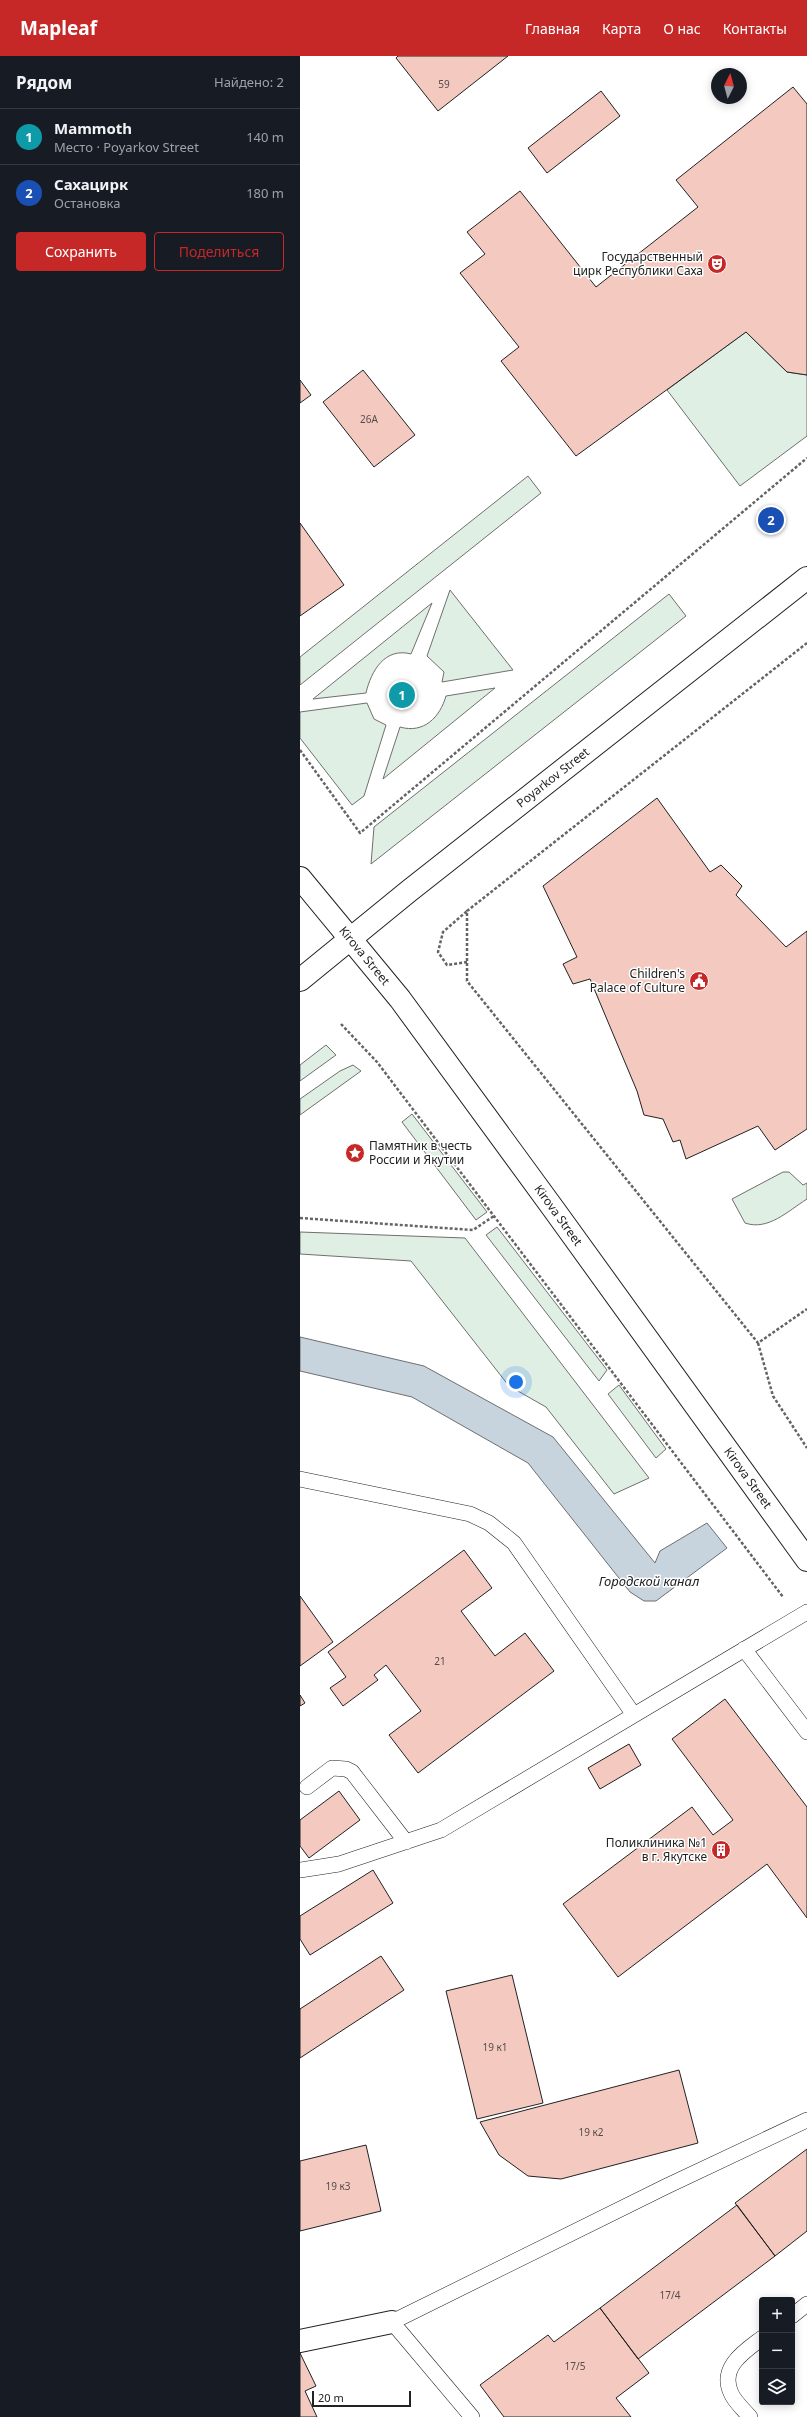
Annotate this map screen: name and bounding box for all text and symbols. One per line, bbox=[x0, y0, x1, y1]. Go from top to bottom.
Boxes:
text: Mapleaf bbox=[20, 15, 97, 41]
text: Главная bbox=[525, 19, 580, 38]
text: Карта bbox=[602, 19, 641, 38]
text: О нас bbox=[663, 19, 701, 38]
text: Контакты bbox=[723, 19, 787, 38]
north arrow bbox=[711, 68, 747, 104]
text: Рядом bbox=[16, 71, 72, 94]
text: Найдено: 2 bbox=[214, 73, 284, 91]
house number: 59 bbox=[438, 77, 450, 91]
text: Mammoth bbox=[54, 118, 132, 138]
text: 1 bbox=[25, 128, 33, 146]
text: 140 m bbox=[246, 128, 284, 146]
text: Место · Poyarkov Street bbox=[54, 138, 199, 156]
text: Сахацирк bbox=[54, 174, 128, 194]
text: 2 bbox=[25, 184, 33, 202]
text: 180 m bbox=[246, 184, 284, 202]
text: Остановка bbox=[54, 194, 120, 212]
button: Сохранить bbox=[16, 232, 146, 271]
button: Поделиться bbox=[154, 232, 284, 271]
place label: Государственный цирк Республики Саха bbox=[573, 248, 703, 279]
theatre icon: Государственный цирк Республики Саха bbox=[706, 253, 728, 275]
house number: 26А bbox=[360, 412, 379, 426]
pin: 2 bbox=[758, 505, 784, 535]
pin: 1 bbox=[389, 680, 415, 710]
street label: Poyarkov Street bbox=[513, 743, 593, 811]
street label: Kirova Street bbox=[335, 922, 395, 989]
place label: Children's Palace of Culture bbox=[590, 965, 685, 996]
public building icon: Children's Palace of Culture bbox=[688, 970, 710, 992]
place label: Памятник в честь России и Якутии bbox=[369, 1137, 472, 1168]
place icon: Памятник в честь России и Якутии bbox=[344, 1142, 366, 1164]
street label: Kirova Street bbox=[531, 1181, 587, 1250]
your location bbox=[506, 1372, 526, 1392]
street label: Kirova Street bbox=[720, 1444, 777, 1512]
water label: Городской канал bbox=[599, 1572, 700, 1590]
house number: 21 bbox=[434, 1654, 446, 1668]
place label: Поликлиника №1 в г. Якутске bbox=[606, 1834, 707, 1865]
building icon: Поликлиника №1 в г. Якутске bbox=[710, 1839, 732, 1861]
house number: 19 к1 bbox=[482, 2040, 508, 2054]
house number: 19 к2 bbox=[578, 2125, 604, 2139]
house number: 19 к3 bbox=[325, 2179, 351, 2193]
house number: 17/4 bbox=[660, 2288, 681, 2302]
map controls bbox=[759, 2297, 795, 2405]
button: + bbox=[759, 2297, 795, 2333]
button: − bbox=[759, 2333, 795, 2369]
house number: 17/5 bbox=[565, 2359, 586, 2373]
button: layers bbox=[759, 2369, 795, 2405]
scale bar bbox=[312, 2389, 411, 2408]
text: 20 m bbox=[318, 2390, 344, 2405]

